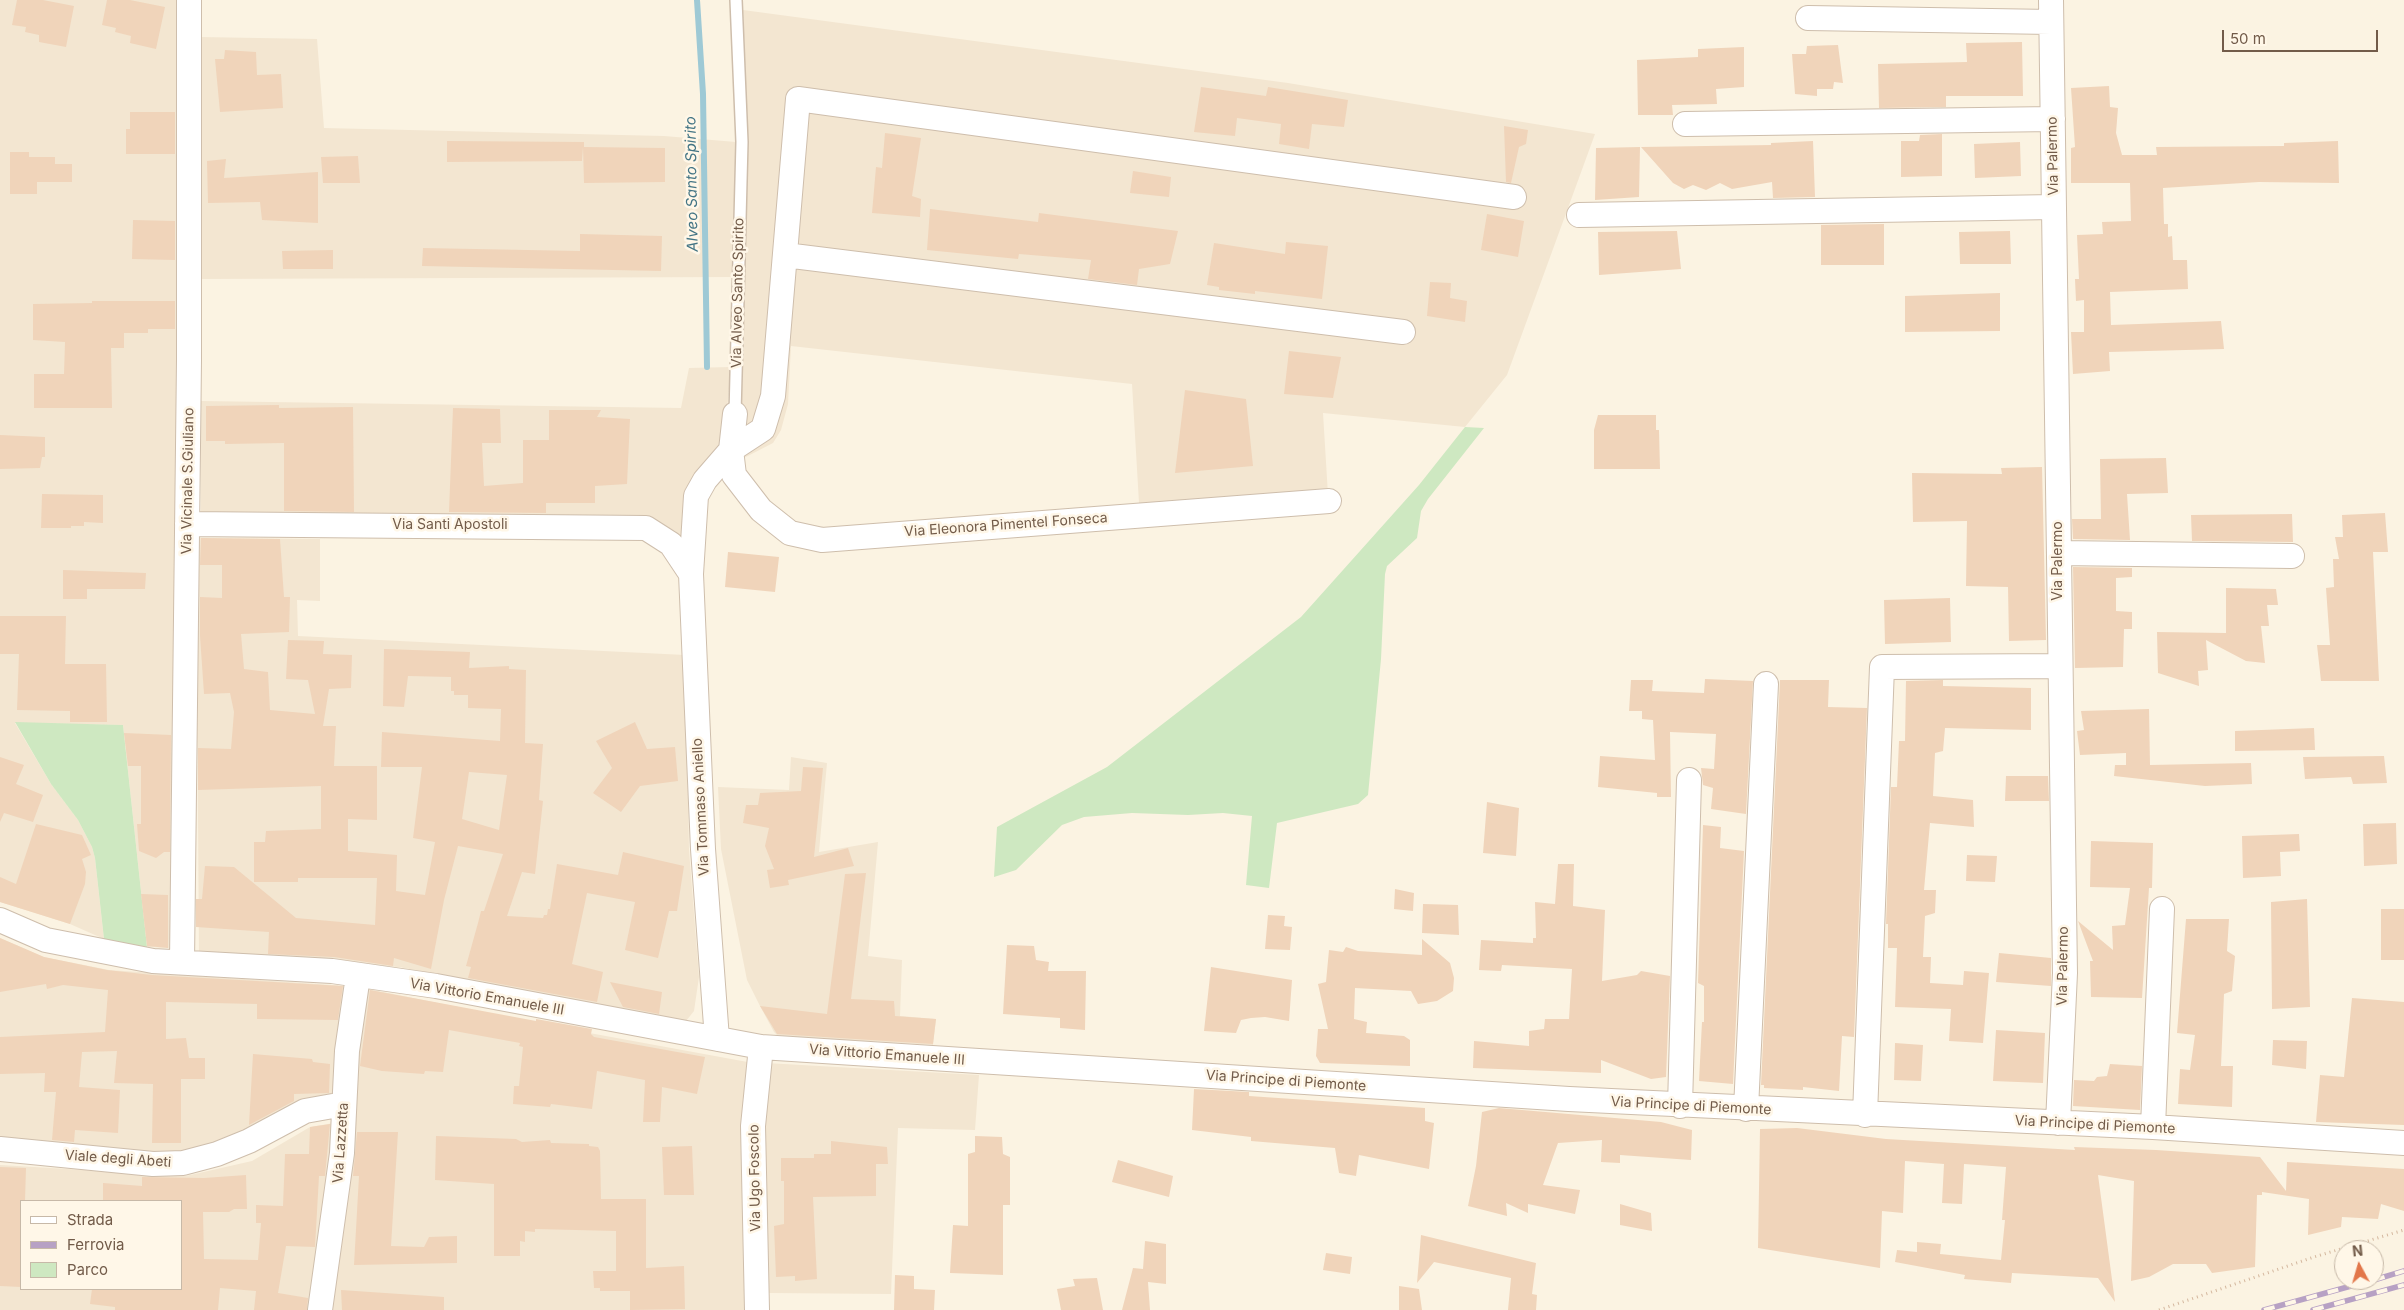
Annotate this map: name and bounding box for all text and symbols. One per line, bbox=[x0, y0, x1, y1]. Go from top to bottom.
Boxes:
scale bar bbox=[2224, 20, 2380, 52]
text: 50 m bbox=[2230, 29, 2266, 48]
water label: Alveo Santo Spirito bbox=[682, 116, 702, 252]
street label: Via Palermo bbox=[2044, 116, 2062, 196]
street label: Via Alveo Santo Spirito bbox=[728, 218, 748, 368]
street label: Via Vicinale S.Giuliano bbox=[178, 407, 198, 555]
street label: Via Eleonora Pimentel Fonseca bbox=[904, 510, 1108, 540]
street label: Via Santi Apostoli bbox=[392, 517, 508, 533]
street label: Via Palermo bbox=[2050, 521, 2066, 601]
street label: Via Tommaso Aniello bbox=[689, 738, 713, 876]
street label: Via Palermo bbox=[2054, 926, 2072, 1006]
street label: Via Vittorio Emanuele III bbox=[409, 975, 565, 1019]
street label: Via Vittorio Emanuele III bbox=[809, 1041, 965, 1069]
street label: Via Principe di Piemonte bbox=[1205, 1067, 1367, 1095]
street label: Via Principe di Piemonte bbox=[1610, 1093, 1772, 1119]
street label: Via Lazzetta bbox=[330, 1102, 352, 1184]
street label: Via Principe di Piemonte bbox=[2014, 1112, 2176, 1138]
street label: Via Ugo Foscolo bbox=[746, 1124, 764, 1232]
street label: Viale degli Abeti bbox=[64, 1147, 172, 1171]
legend bbox=[20, 1200, 182, 1290]
text: Strada bbox=[67, 1210, 113, 1229]
text: Ferrovia bbox=[67, 1235, 124, 1254]
north arrow bbox=[2334, 1240, 2384, 1290]
text: N bbox=[2351, 1242, 2364, 1260]
text: Parco bbox=[67, 1260, 108, 1279]

